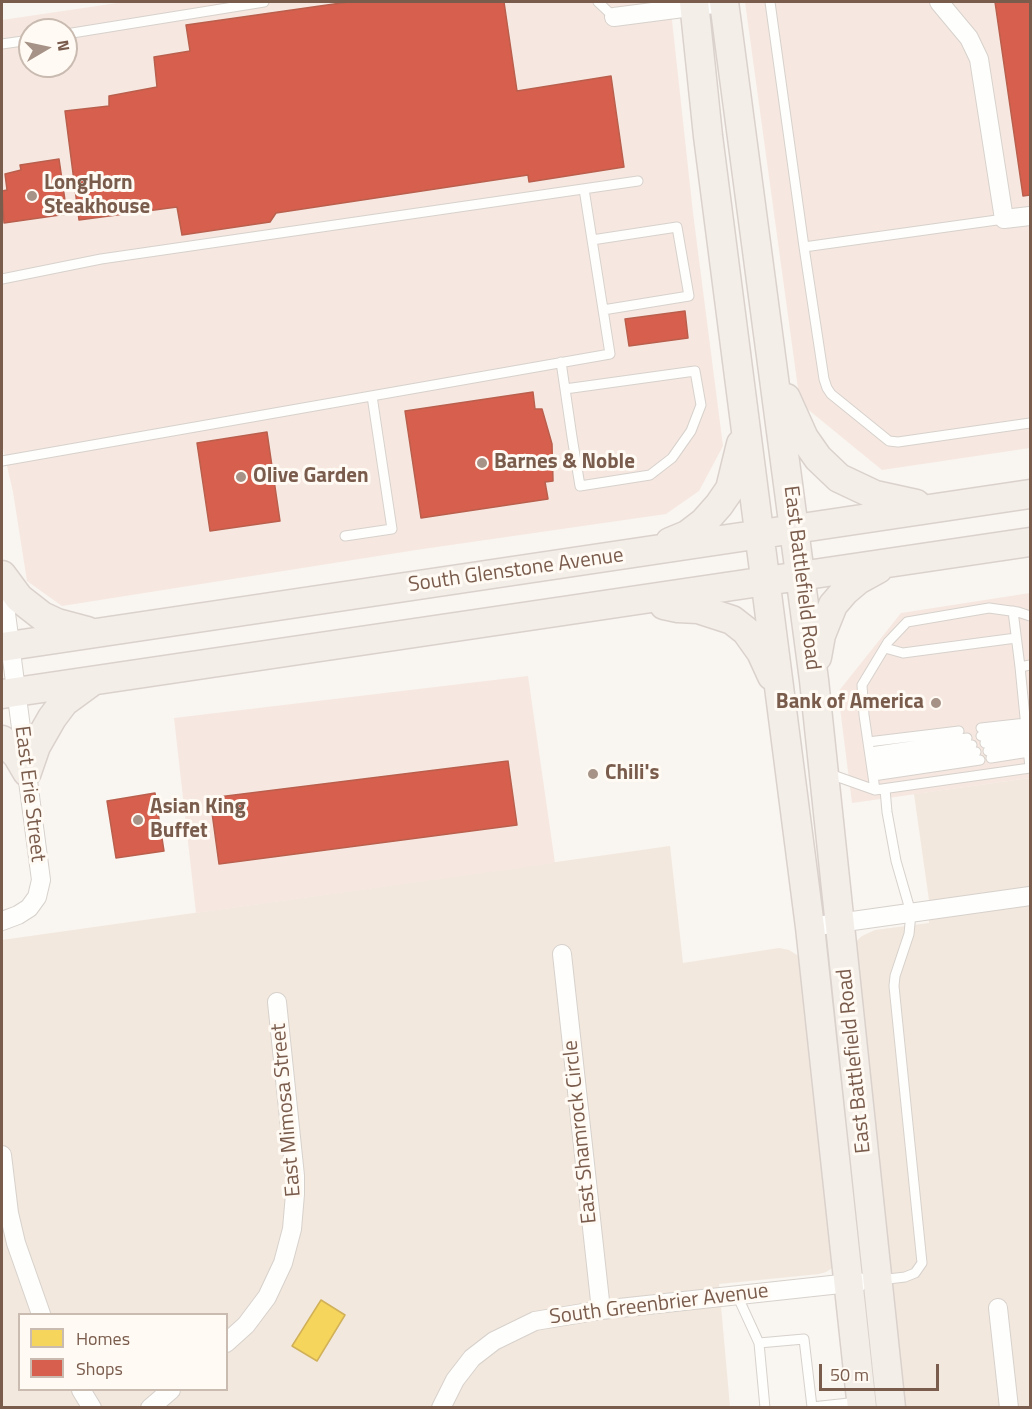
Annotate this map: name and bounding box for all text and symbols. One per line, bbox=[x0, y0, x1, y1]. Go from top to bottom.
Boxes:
north arrow bbox=[18, 18, 78, 78]
text: N bbox=[51, 38, 77, 53]
place label: LongHorn Steakhouse bbox=[44, 171, 150, 221]
marker: LongHorn Steakhouse bbox=[25, 189, 39, 203]
place label: Barnes & Noble bbox=[494, 450, 635, 476]
marker: Barnes & Noble bbox=[475, 456, 489, 470]
place label: Olive Garden bbox=[253, 464, 369, 490]
marker: Olive Garden bbox=[234, 470, 248, 484]
street label: East Battlefield Road bbox=[777, 484, 825, 672]
street label: South Glenstone Avenue bbox=[407, 543, 625, 599]
place label: Bank of America bbox=[776, 690, 924, 716]
marker: Bank of America bbox=[929, 696, 943, 710]
street label: East Erie Street bbox=[8, 725, 50, 863]
place label: Chili's bbox=[605, 761, 659, 787]
marker: Chili's bbox=[586, 767, 600, 781]
place label: Asian King Buffet bbox=[150, 795, 246, 845]
marker: Asian King Buffet bbox=[131, 813, 145, 827]
street label: East Battlefield Road bbox=[833, 967, 877, 1155]
street label: East Mimosa Street bbox=[267, 1022, 307, 1198]
street label: East Shamrock Circle bbox=[559, 1039, 603, 1225]
street label: South Greenbrier Avenue bbox=[548, 1279, 770, 1331]
legend bbox=[18, 1313, 228, 1391]
text: Homes bbox=[76, 1325, 130, 1352]
scale bar bbox=[822, 1352, 942, 1390]
text: Shops bbox=[76, 1355, 123, 1382]
text: 50 m bbox=[830, 1361, 869, 1388]

